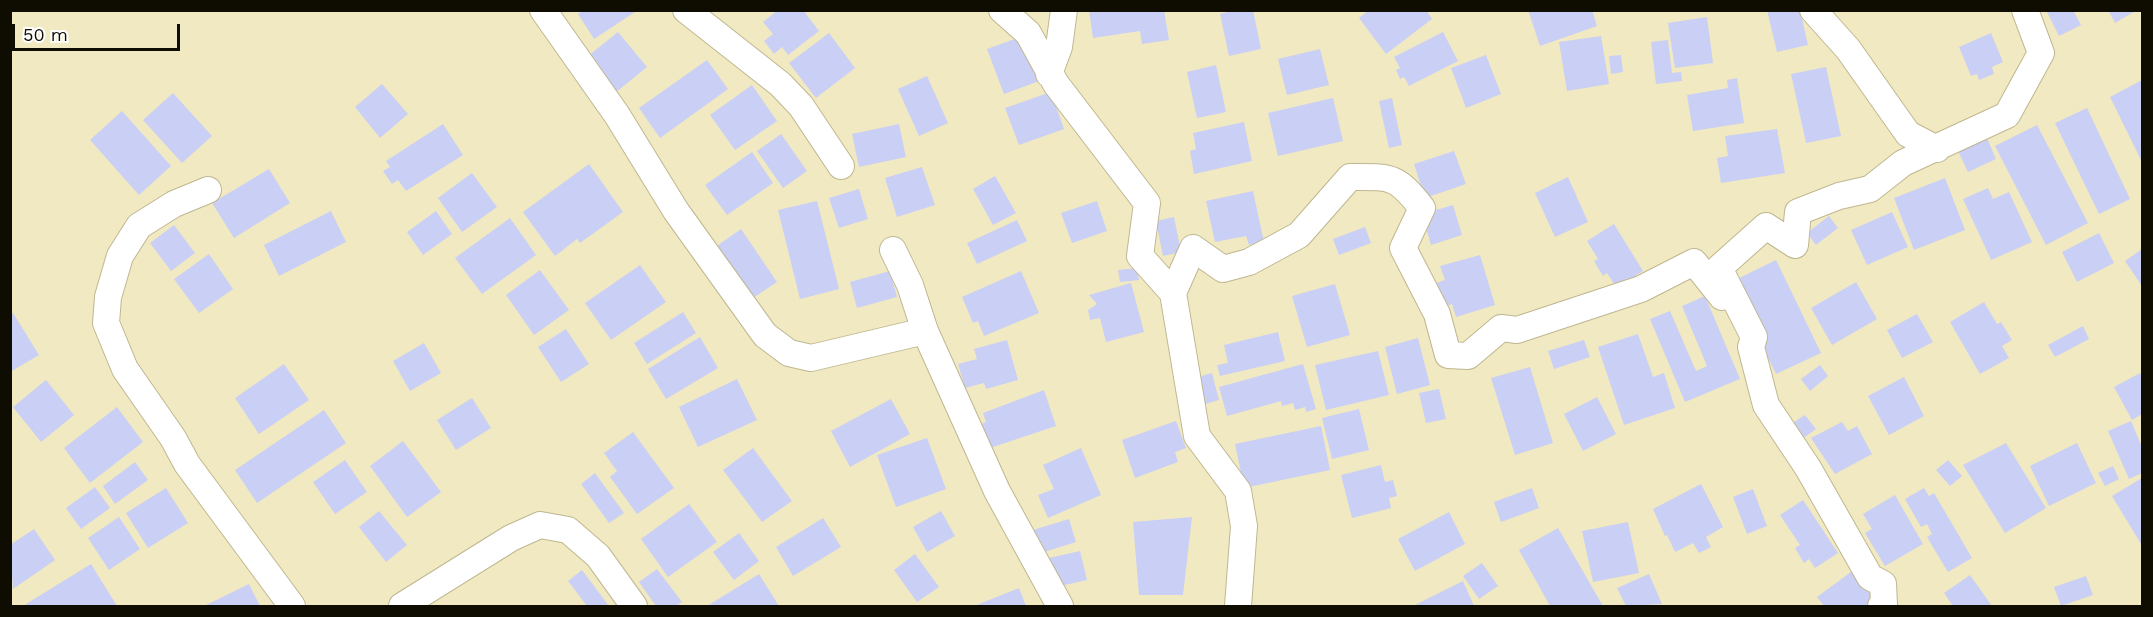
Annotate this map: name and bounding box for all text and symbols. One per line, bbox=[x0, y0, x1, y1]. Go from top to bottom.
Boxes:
scale bar bbox=[15, 12, 183, 50]
text: 50 m bbox=[23, 24, 68, 45]

